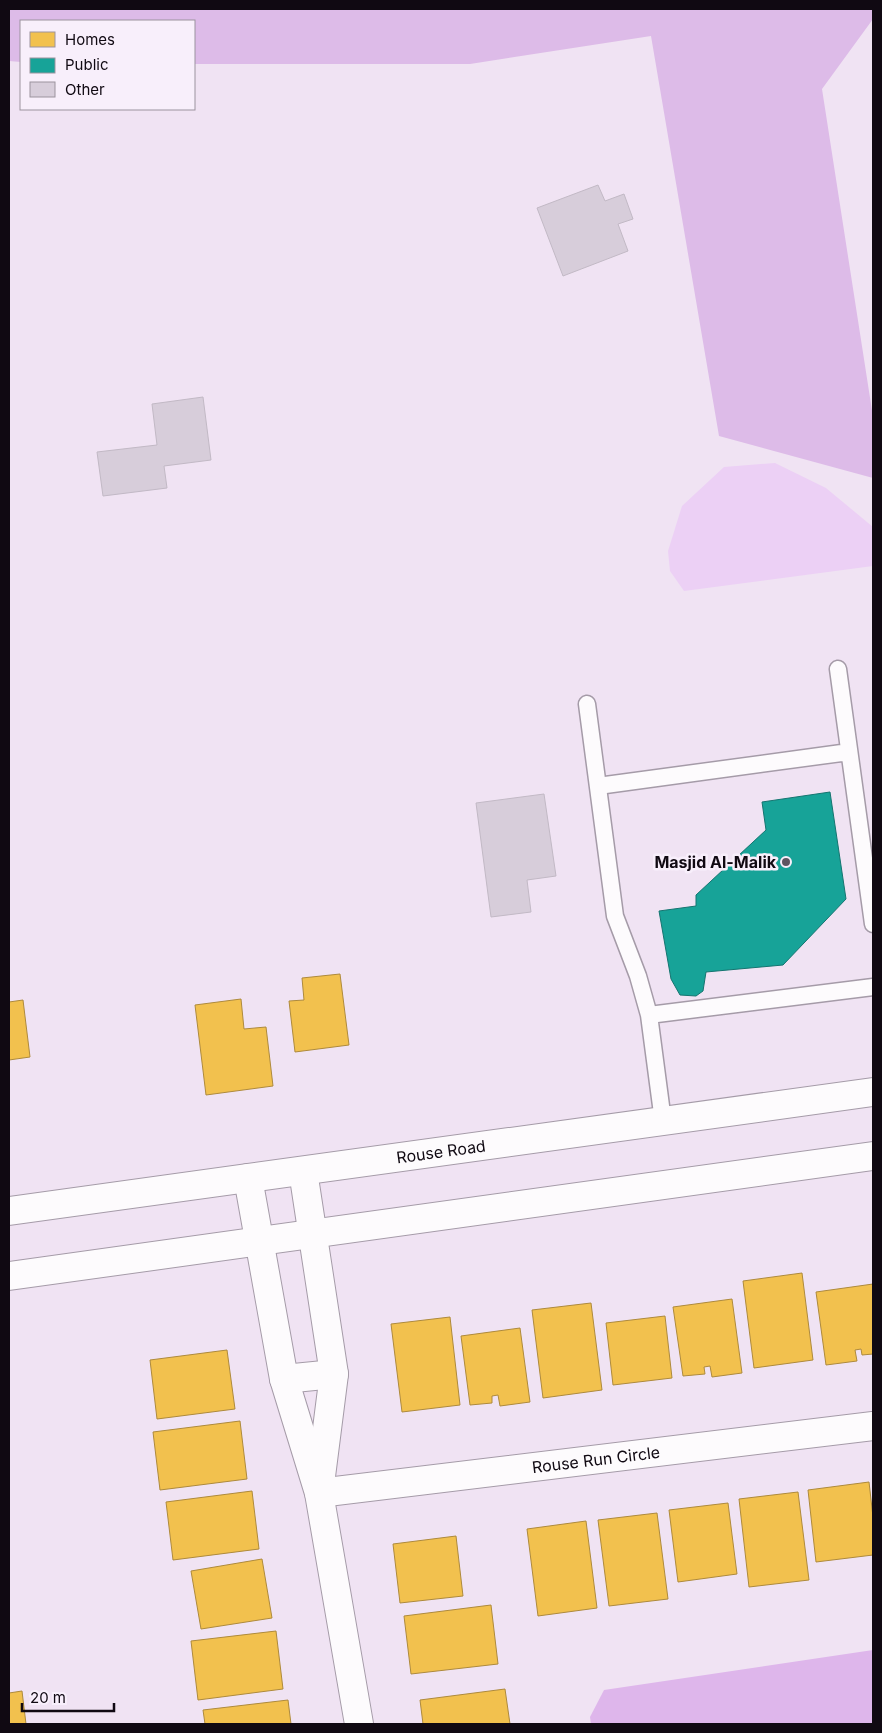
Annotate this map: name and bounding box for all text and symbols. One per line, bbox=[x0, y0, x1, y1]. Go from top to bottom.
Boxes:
legend bbox=[20, 20, 195, 110]
text: Homes bbox=[65, 30, 115, 49]
text: Public bbox=[65, 55, 108, 74]
text: Other bbox=[65, 80, 105, 99]
place label: Masjid Al-Malik bbox=[654, 852, 777, 872]
marker: Masjid Al-Malik bbox=[780, 856, 792, 868]
street label: Rouse Road bbox=[395, 1135, 487, 1168]
street label: Rouse Run Circle bbox=[531, 1442, 661, 1477]
scale bar bbox=[22, 1680, 115, 1712]
text: 20 m bbox=[30, 1688, 66, 1707]

